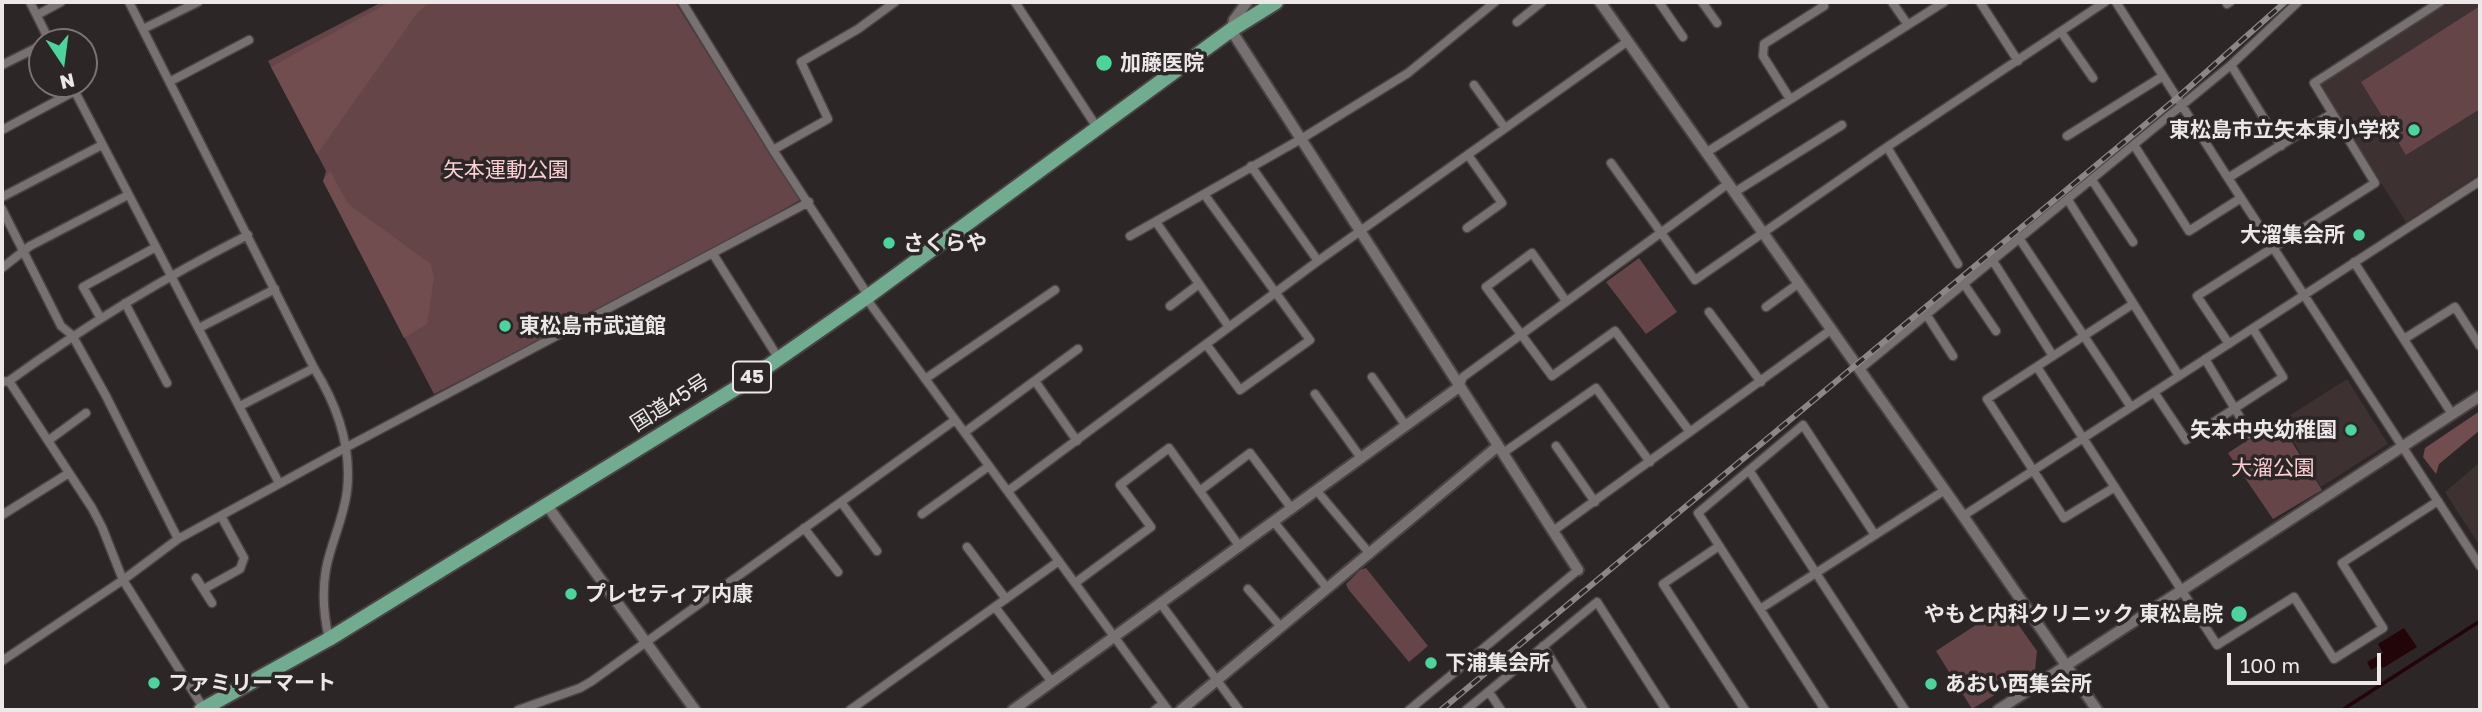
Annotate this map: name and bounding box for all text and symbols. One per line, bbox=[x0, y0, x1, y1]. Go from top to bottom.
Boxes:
north arrow bbox=[28, 28, 98, 98]
place label: 加藤医院 bbox=[1120, 50, 1204, 76]
marker: 加藤医院 bbox=[1094, 53, 1114, 73]
text: N bbox=[58, 69, 77, 95]
place label: 東松島市立矢本東小学校 bbox=[2169, 117, 2400, 143]
marker: 東松島市立矢本東小学校 bbox=[2406, 122, 2422, 138]
park label: 矢本運動公園 bbox=[443, 157, 569, 183]
place label: 大溜集会所 bbox=[2240, 222, 2345, 248]
marker: 大溜集会所 bbox=[2351, 227, 2367, 243]
place label: さくらや bbox=[903, 230, 987, 256]
marker: さくらや bbox=[881, 235, 897, 251]
place label: 東松島市武道館 bbox=[519, 313, 666, 339]
marker: 東松島市武道館 bbox=[497, 318, 513, 334]
road number: 45 bbox=[733, 362, 771, 392]
street label: 国道45号 bbox=[626, 369, 714, 437]
place label: 矢本中央幼稚園 bbox=[2190, 417, 2337, 443]
marker: 矢本中央幼稚園 bbox=[2343, 422, 2359, 438]
park label: 大溜公園 bbox=[2231, 455, 2315, 481]
place label: プレセティア内康 bbox=[585, 581, 753, 607]
marker: プレセティア内康 bbox=[563, 586, 579, 602]
place label: やもと内科クリニック 東松島院 bbox=[1924, 601, 2223, 627]
marker: やもと内科クリニック 東松島院 bbox=[2229, 604, 2249, 624]
scale bar bbox=[2230, 638, 2384, 682]
place label: 下浦集会所 bbox=[1445, 650, 1550, 676]
text: 100 m bbox=[2240, 652, 2300, 678]
marker: 下浦集会所 bbox=[1423, 655, 1439, 671]
place label: ファミリーマート bbox=[168, 670, 336, 696]
place label: あおい西集会所 bbox=[1945, 671, 2092, 697]
marker: ファミリーマート bbox=[146, 675, 162, 691]
marker: あおい西集会所 bbox=[1923, 676, 1939, 692]

